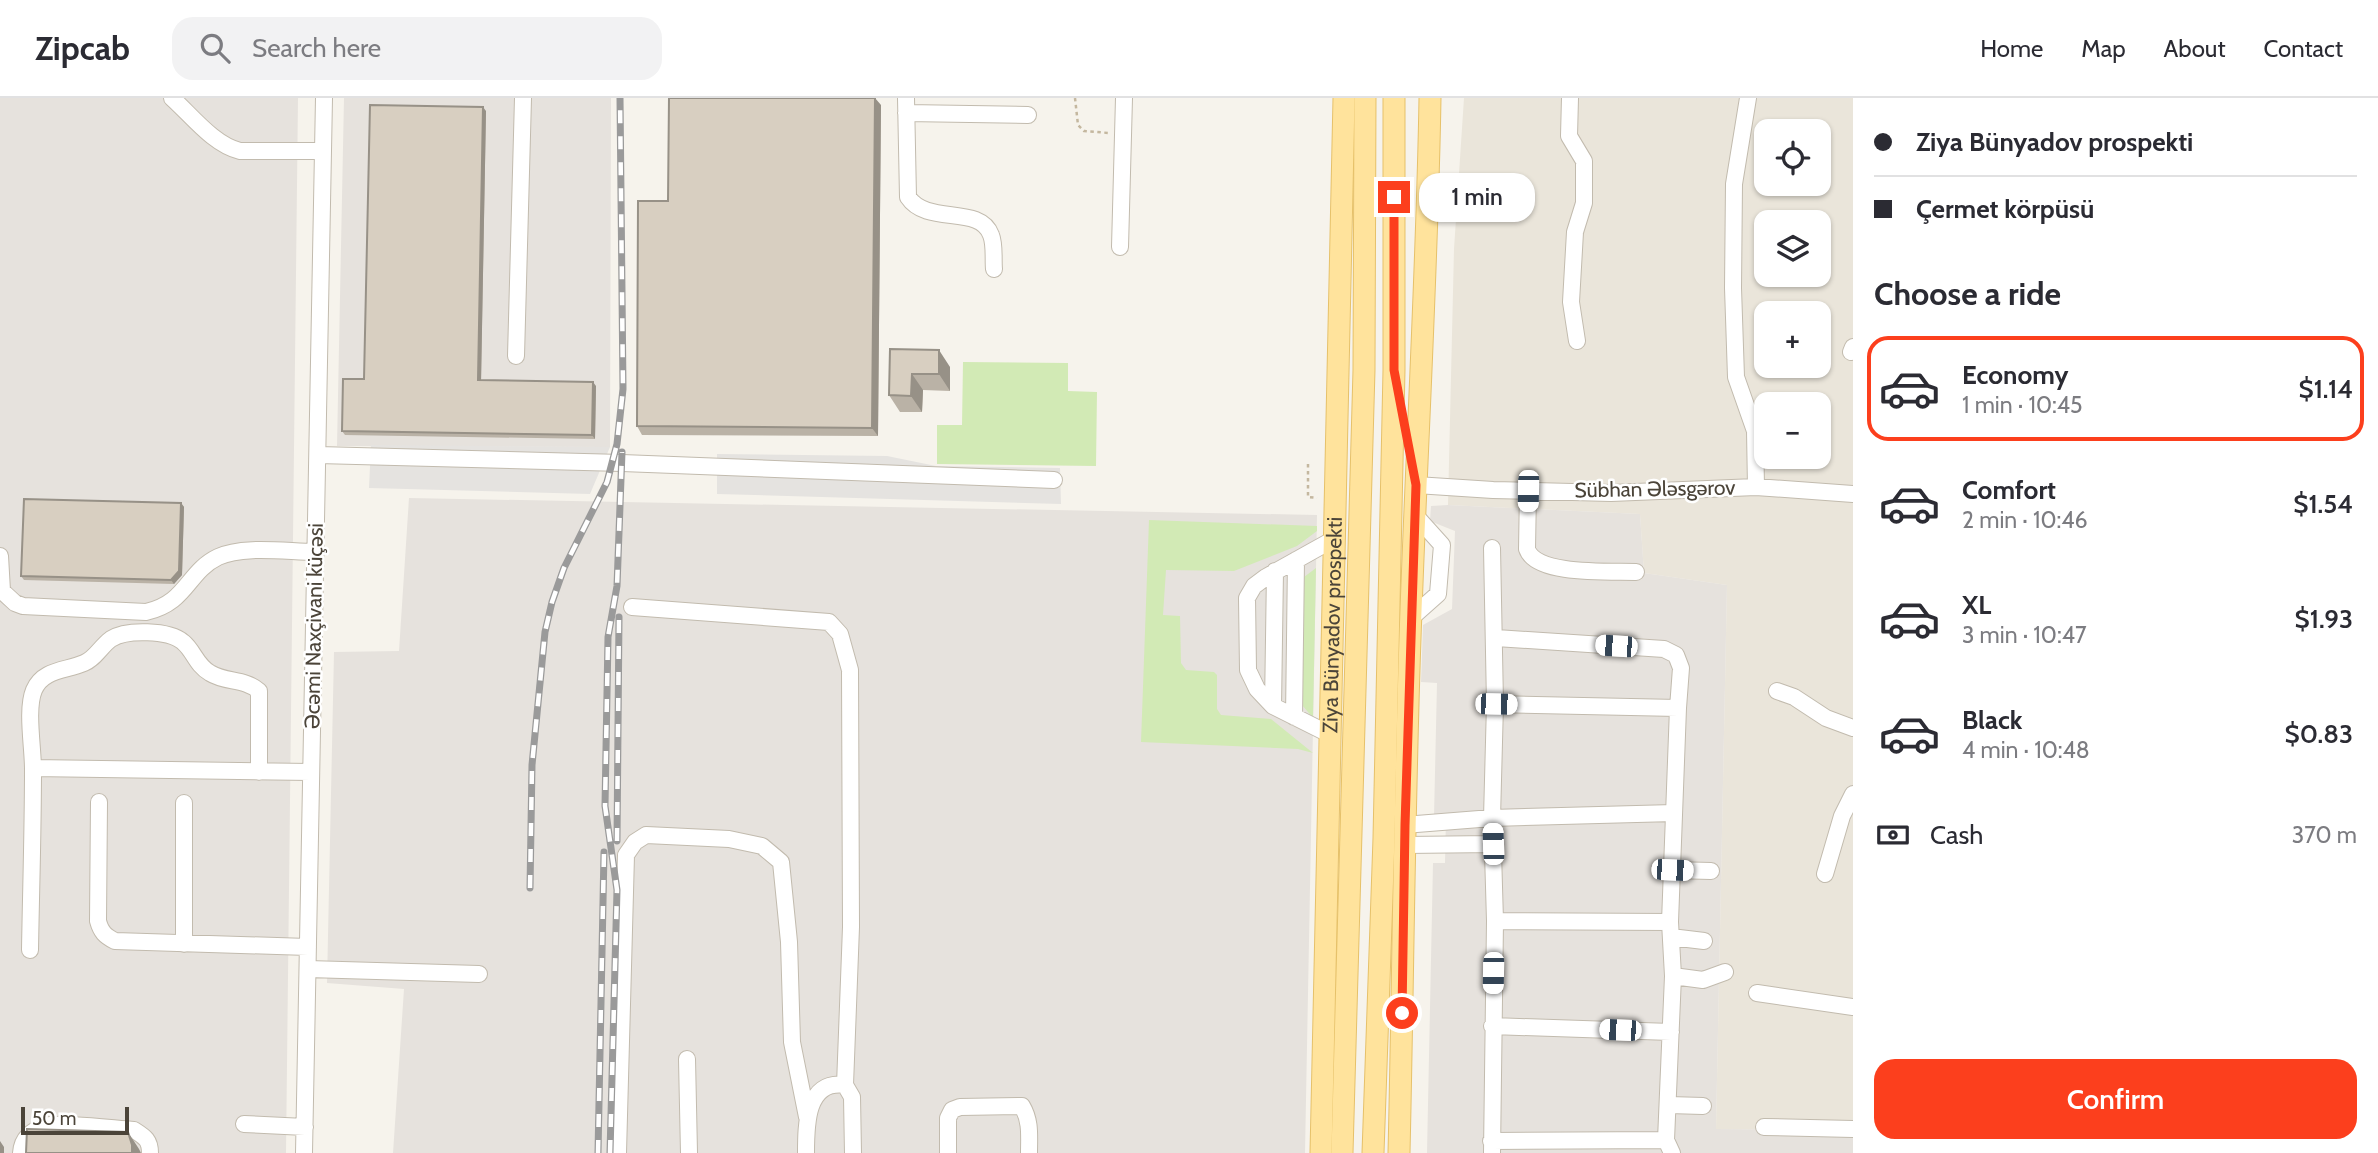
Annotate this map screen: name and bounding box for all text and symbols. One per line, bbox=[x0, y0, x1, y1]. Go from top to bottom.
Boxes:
search box bbox=[172, 17, 662, 80]
text: Zipcab bbox=[35, 28, 130, 68]
icon: search bbox=[196, 29, 234, 67]
text: Search here bbox=[252, 32, 381, 64]
text: Home bbox=[1980, 34, 2043, 63]
text: Map bbox=[2081, 34, 2126, 63]
text: About bbox=[2164, 34, 2226, 63]
text: Contact bbox=[2264, 34, 2343, 63]
map controls bbox=[1754, 119, 1831, 469]
button: locate bbox=[1754, 119, 1831, 196]
text: Ziya Bünyadov prospekti bbox=[1916, 126, 2193, 158]
callout: 1 min bbox=[1418, 172, 1534, 222]
route end bbox=[1378, 181, 1410, 213]
text: 1 min bbox=[1451, 183, 1503, 211]
text: Çermet körpüsü bbox=[1916, 193, 2094, 225]
button: layers bbox=[1754, 210, 1831, 287]
text: Choose a ride bbox=[1874, 274, 2061, 313]
button: + bbox=[1754, 301, 1831, 378]
icon: car bbox=[1878, 357, 1941, 420]
text: Economy bbox=[1962, 359, 2068, 391]
text: $1.14 bbox=[2299, 373, 2353, 405]
text: 1 min · 10:45 bbox=[1962, 391, 2082, 419]
button: − bbox=[1754, 392, 1831, 469]
car bbox=[1518, 470, 1539, 512]
icon: car bbox=[1878, 472, 1941, 535]
text: Comfort bbox=[1962, 474, 2056, 506]
street label: Sübhan Ələsgərov bbox=[1574, 475, 1736, 502]
text: $1.54 bbox=[2293, 488, 2353, 520]
text: 2 min · 10:46 bbox=[1962, 506, 2088, 534]
street label: Ziya Bünyadov prospekti bbox=[1317, 517, 1347, 734]
street label: Əcəmi Naxçivani küçəsi bbox=[299, 523, 328, 729]
icon: car bbox=[1878, 587, 1941, 650]
text: XL bbox=[1962, 589, 1991, 621]
text: $1.93 bbox=[2295, 603, 2353, 635]
text: 3 min · 10:47 bbox=[1962, 621, 2087, 649]
car bbox=[1595, 634, 1638, 658]
car bbox=[1475, 693, 1518, 715]
icon: car bbox=[1878, 702, 1941, 765]
text: Black bbox=[1962, 704, 2022, 736]
text: $0.83 bbox=[2285, 718, 2353, 750]
text: 4 min · 10:48 bbox=[1962, 736, 2090, 764]
icon: cash bbox=[1874, 816, 1912, 854]
text: Cash bbox=[1930, 819, 1983, 851]
text: 370 m bbox=[2292, 821, 2357, 849]
car bbox=[1482, 823, 1505, 865]
car bbox=[1651, 859, 1694, 881]
car bbox=[1483, 952, 1504, 994]
route start bbox=[1386, 997, 1418, 1029]
car bbox=[1599, 1019, 1642, 1041]
button: Confirm bbox=[1874, 1059, 2357, 1139]
scale bar bbox=[21, 1104, 130, 1136]
text: 50 m bbox=[32, 1107, 76, 1130]

